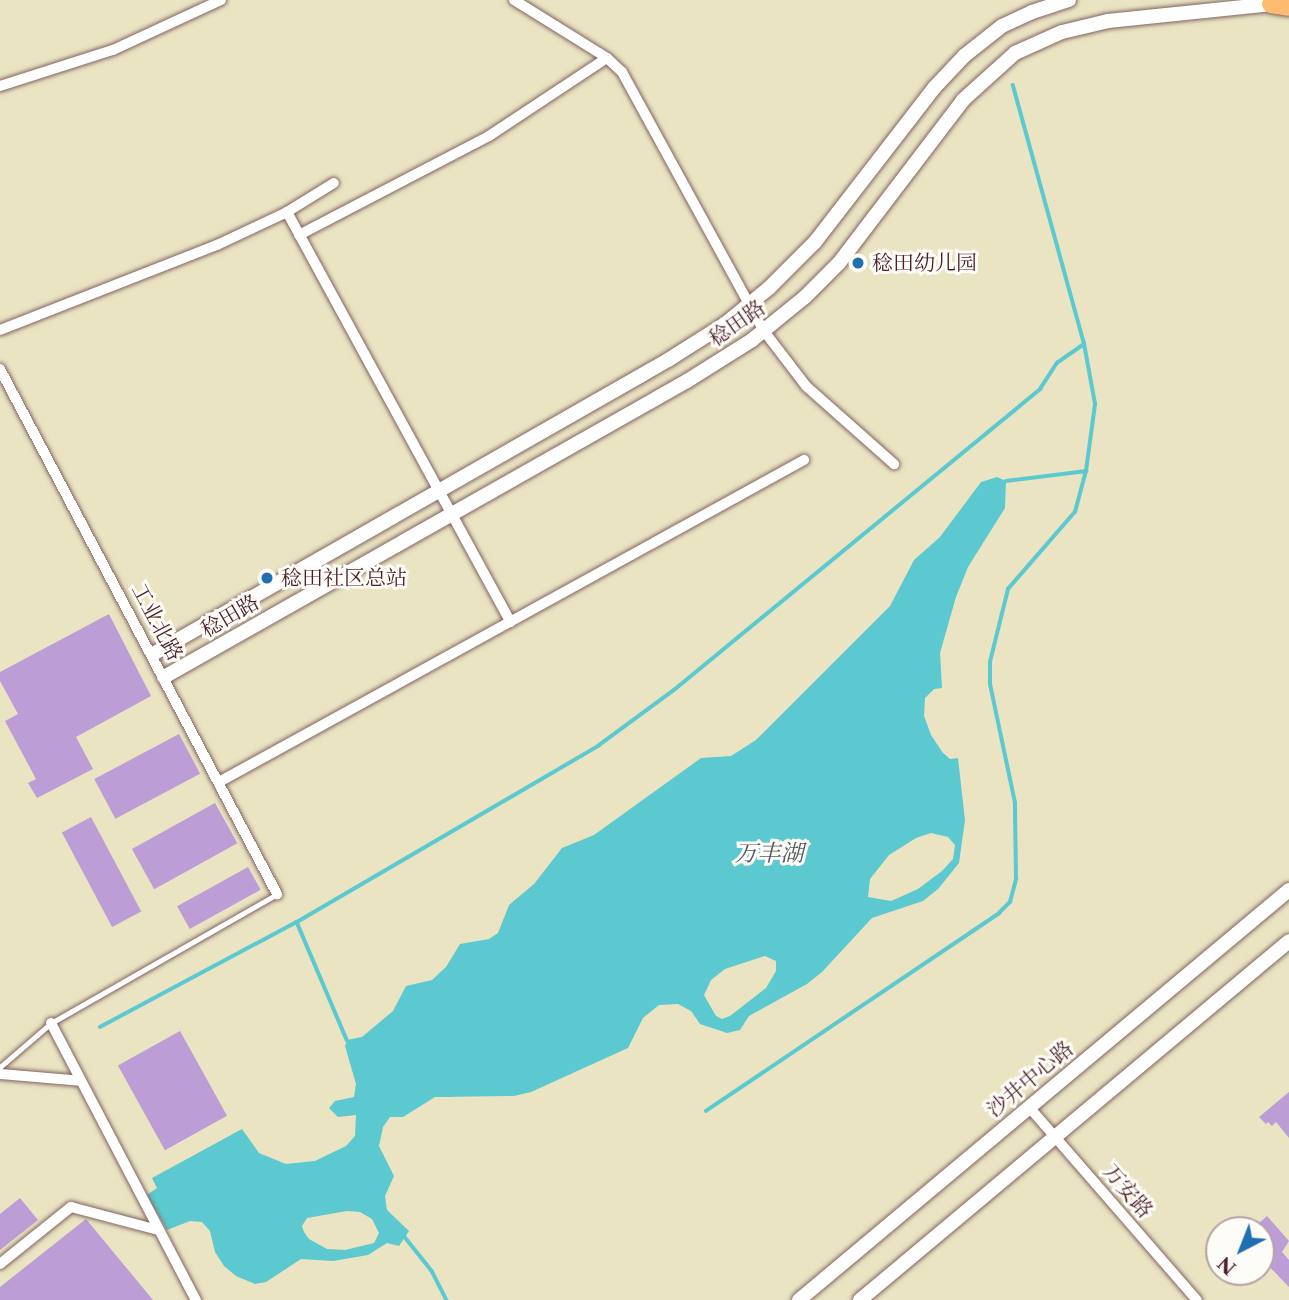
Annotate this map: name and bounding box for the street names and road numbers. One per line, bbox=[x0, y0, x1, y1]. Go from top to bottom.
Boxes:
street label: 稔田路 bbox=[704, 295, 770, 351]
street label: 工业北路 bbox=[126, 579, 188, 665]
street label: 稔田路 bbox=[196, 589, 264, 643]
street label: 沙井中心路 bbox=[982, 1036, 1078, 1122]
street label: 万安路 bbox=[1098, 1159, 1158, 1223]

